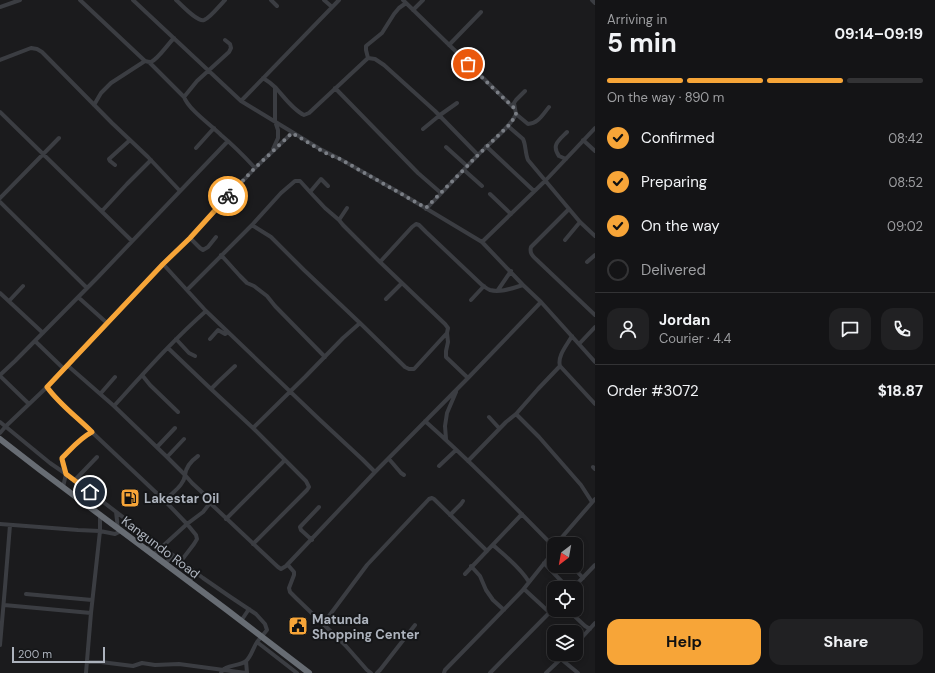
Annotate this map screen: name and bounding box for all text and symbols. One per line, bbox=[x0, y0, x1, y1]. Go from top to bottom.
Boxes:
text: Arriving in bbox=[607, 11, 667, 28]
text: 09:14–09:19 bbox=[835, 24, 923, 44]
text: 5 min bbox=[607, 26, 677, 60]
pin bbox=[451, 47, 485, 81]
icon: bag bbox=[457, 53, 479, 75]
text: On the way · 890 m bbox=[607, 89, 724, 106]
icon: check bbox=[607, 127, 629, 149]
text: Confirmed bbox=[641, 128, 715, 148]
text: 08:42 bbox=[888, 130, 923, 147]
icon: check bbox=[607, 171, 629, 193]
text: Preparing bbox=[641, 172, 707, 192]
text: 08:52 bbox=[888, 174, 923, 191]
courier bbox=[208, 176, 248, 216]
icon: bike bbox=[217, 185, 239, 207]
icon: check bbox=[607, 215, 629, 237]
text: On the way bbox=[641, 216, 720, 236]
text: 09:02 bbox=[887, 218, 923, 235]
text: Delivered bbox=[641, 260, 706, 280]
button: person bbox=[607, 308, 649, 350]
button: chat bbox=[829, 308, 871, 350]
button: phone bbox=[881, 308, 923, 350]
text: Jordan bbox=[659, 310, 710, 330]
text: Courier · 4.4 bbox=[659, 330, 731, 347]
text: Order #3072 bbox=[607, 381, 699, 401]
text: $18.87 bbox=[878, 381, 923, 401]
pin bbox=[73, 475, 107, 509]
icon: home bbox=[79, 481, 101, 503]
fuel station icon: Lakestar Oil bbox=[119, 487, 141, 509]
place label: Lakestar Oil bbox=[144, 490, 219, 507]
street label: Kangundo Road bbox=[118, 512, 203, 582]
north arrow bbox=[547, 537, 583, 573]
map controls bbox=[547, 537, 583, 661]
button: locate bbox=[547, 581, 583, 617]
place label: Matunda Shopping Center bbox=[312, 611, 420, 643]
public building icon: Matunda Shopping Center bbox=[287, 615, 309, 637]
button: Help bbox=[607, 619, 761, 665]
button: Share bbox=[769, 619, 923, 665]
button: layers bbox=[547, 625, 583, 661]
scale bar bbox=[12, 645, 105, 664]
text: 200 m bbox=[18, 647, 52, 661]

